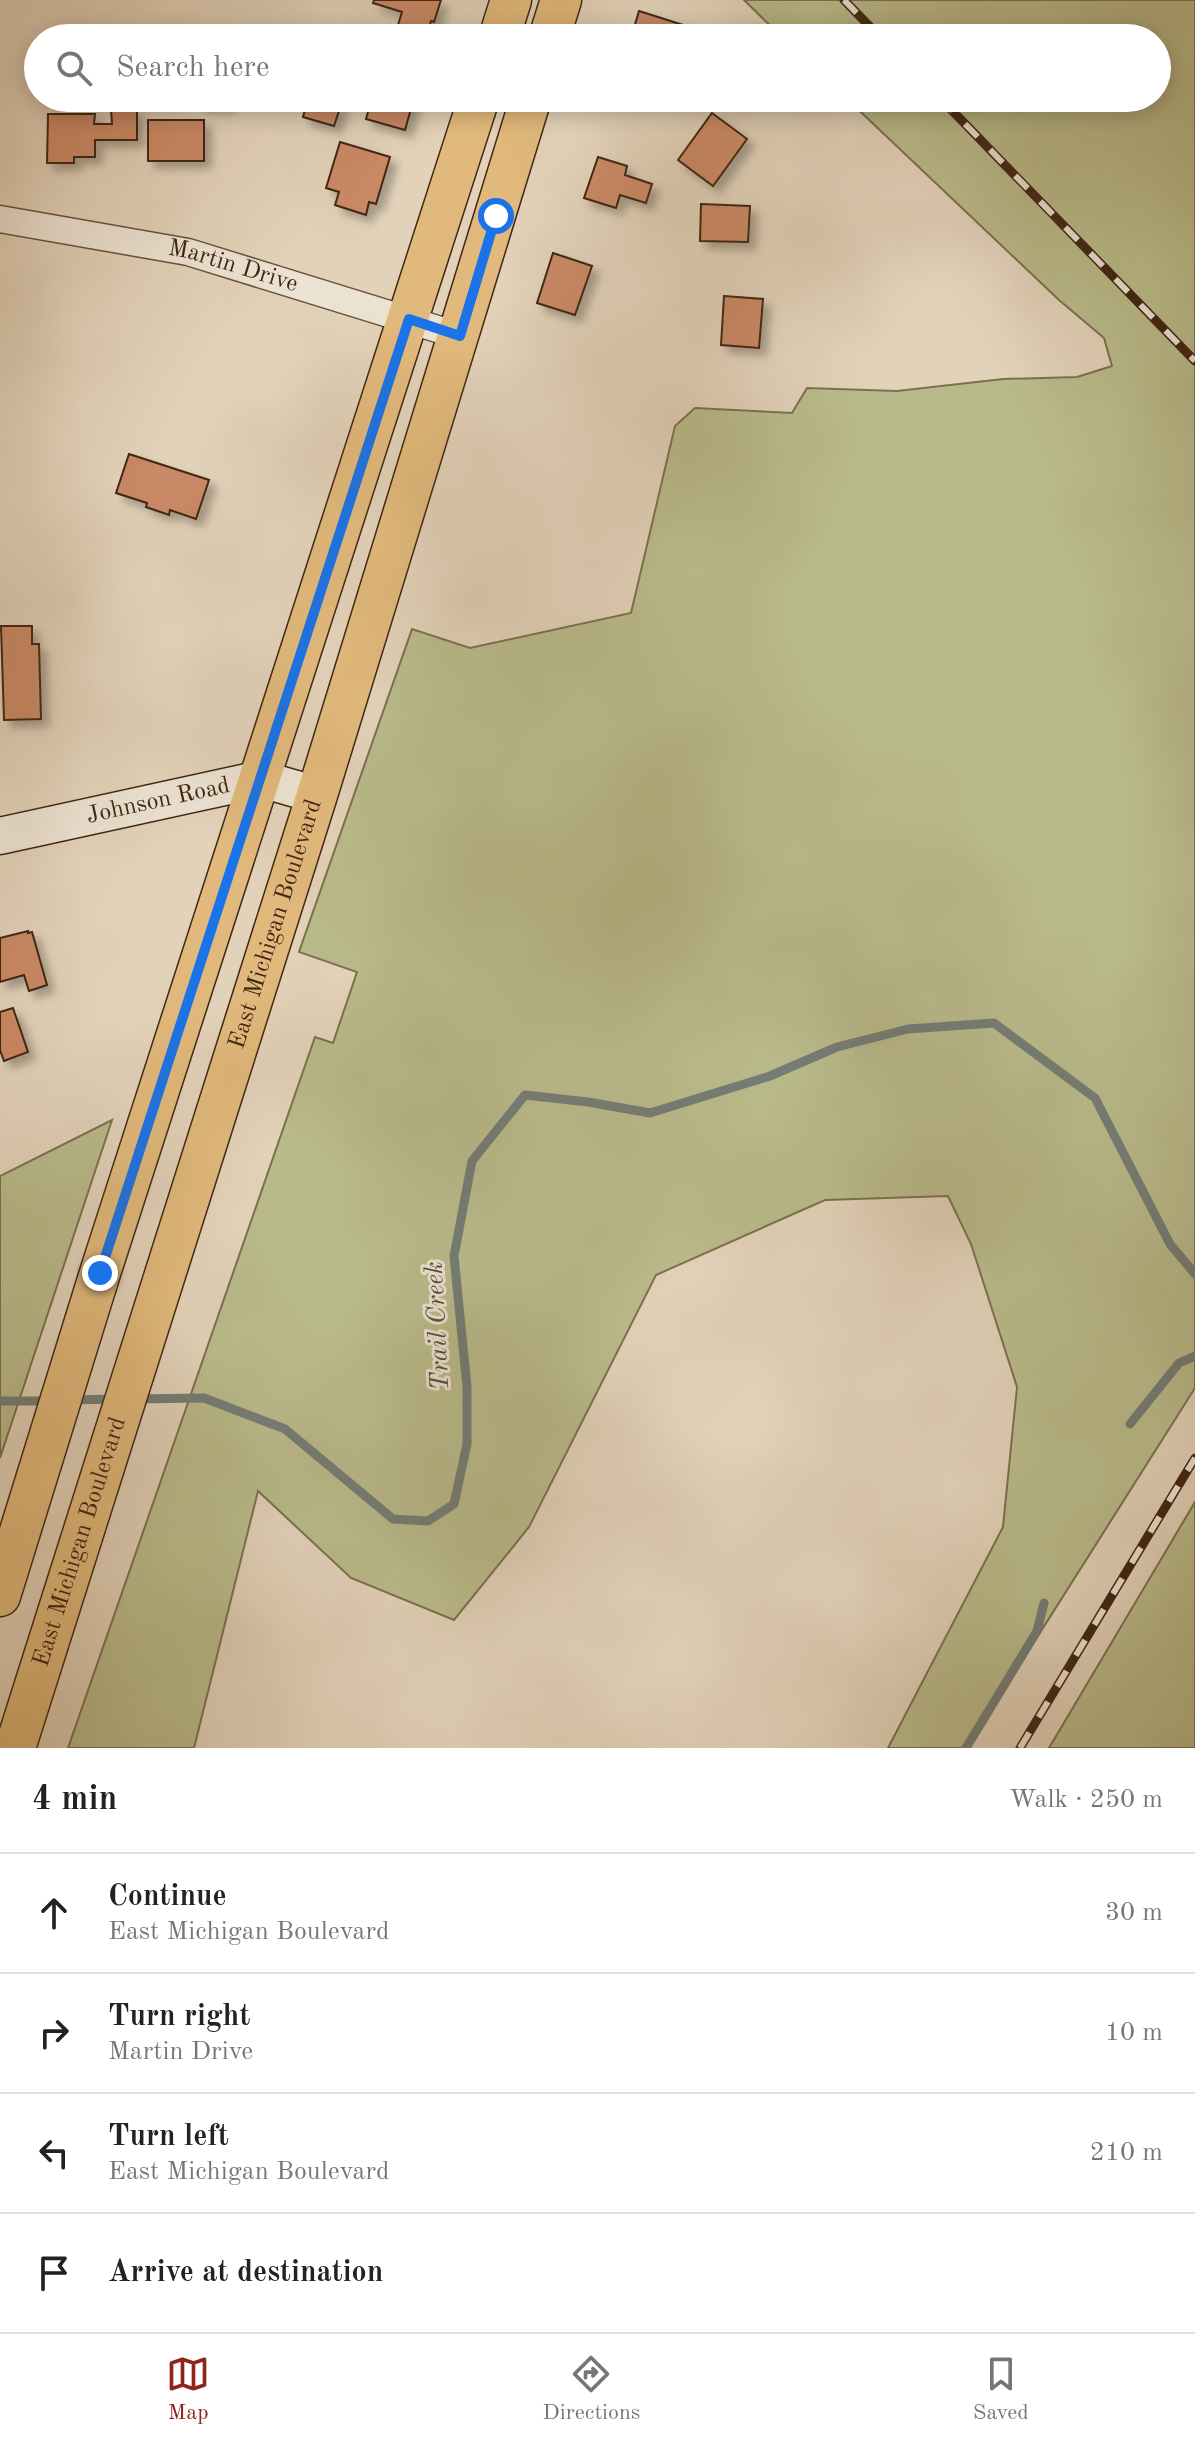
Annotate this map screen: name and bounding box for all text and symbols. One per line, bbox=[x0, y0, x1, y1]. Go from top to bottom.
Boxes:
search box bbox=[24, 24, 1171, 112]
icon: search bbox=[52, 46, 96, 90]
text: Search here bbox=[116, 53, 270, 83]
route start bbox=[478, 198, 514, 234]
street label: Martin Drive bbox=[166, 237, 301, 297]
street label: Johnson Road bbox=[84, 774, 232, 829]
street label: East Michigan Boulevard bbox=[225, 797, 327, 1052]
route end bbox=[82, 1255, 118, 1291]
water label: Trail Creek bbox=[422, 1261, 454, 1391]
street label: East Michigan Boulevard bbox=[30, 1414, 131, 1670]
text: 4 min bbox=[32, 1783, 117, 1817]
text: Walk · 250 m bbox=[1009, 1787, 1163, 1813]
text: Continue bbox=[108, 1882, 227, 1912]
icon: ahead bbox=[32, 1891, 76, 1935]
text: 30 m bbox=[1105, 1900, 1163, 1926]
text: East Michigan Boulevard bbox=[108, 1919, 390, 1945]
text: Turn right bbox=[108, 2002, 250, 2032]
icon: right bbox=[32, 2011, 76, 2055]
text: 10 m bbox=[1105, 2020, 1163, 2046]
text: Martin Drive bbox=[108, 2039, 253, 2065]
text: Turn left bbox=[108, 2122, 229, 2152]
icon: left bbox=[32, 2131, 76, 2175]
text: 210 m bbox=[1090, 2140, 1163, 2166]
text: East Michigan Boulevard bbox=[108, 2159, 390, 2185]
icon: arrive bbox=[32, 2251, 76, 2295]
text: Arrive at destination bbox=[108, 2258, 383, 2288]
tab: Map bbox=[166, 2352, 210, 2427]
tab: Directions bbox=[543, 2352, 640, 2427]
tab: Saved bbox=[973, 2352, 1029, 2427]

